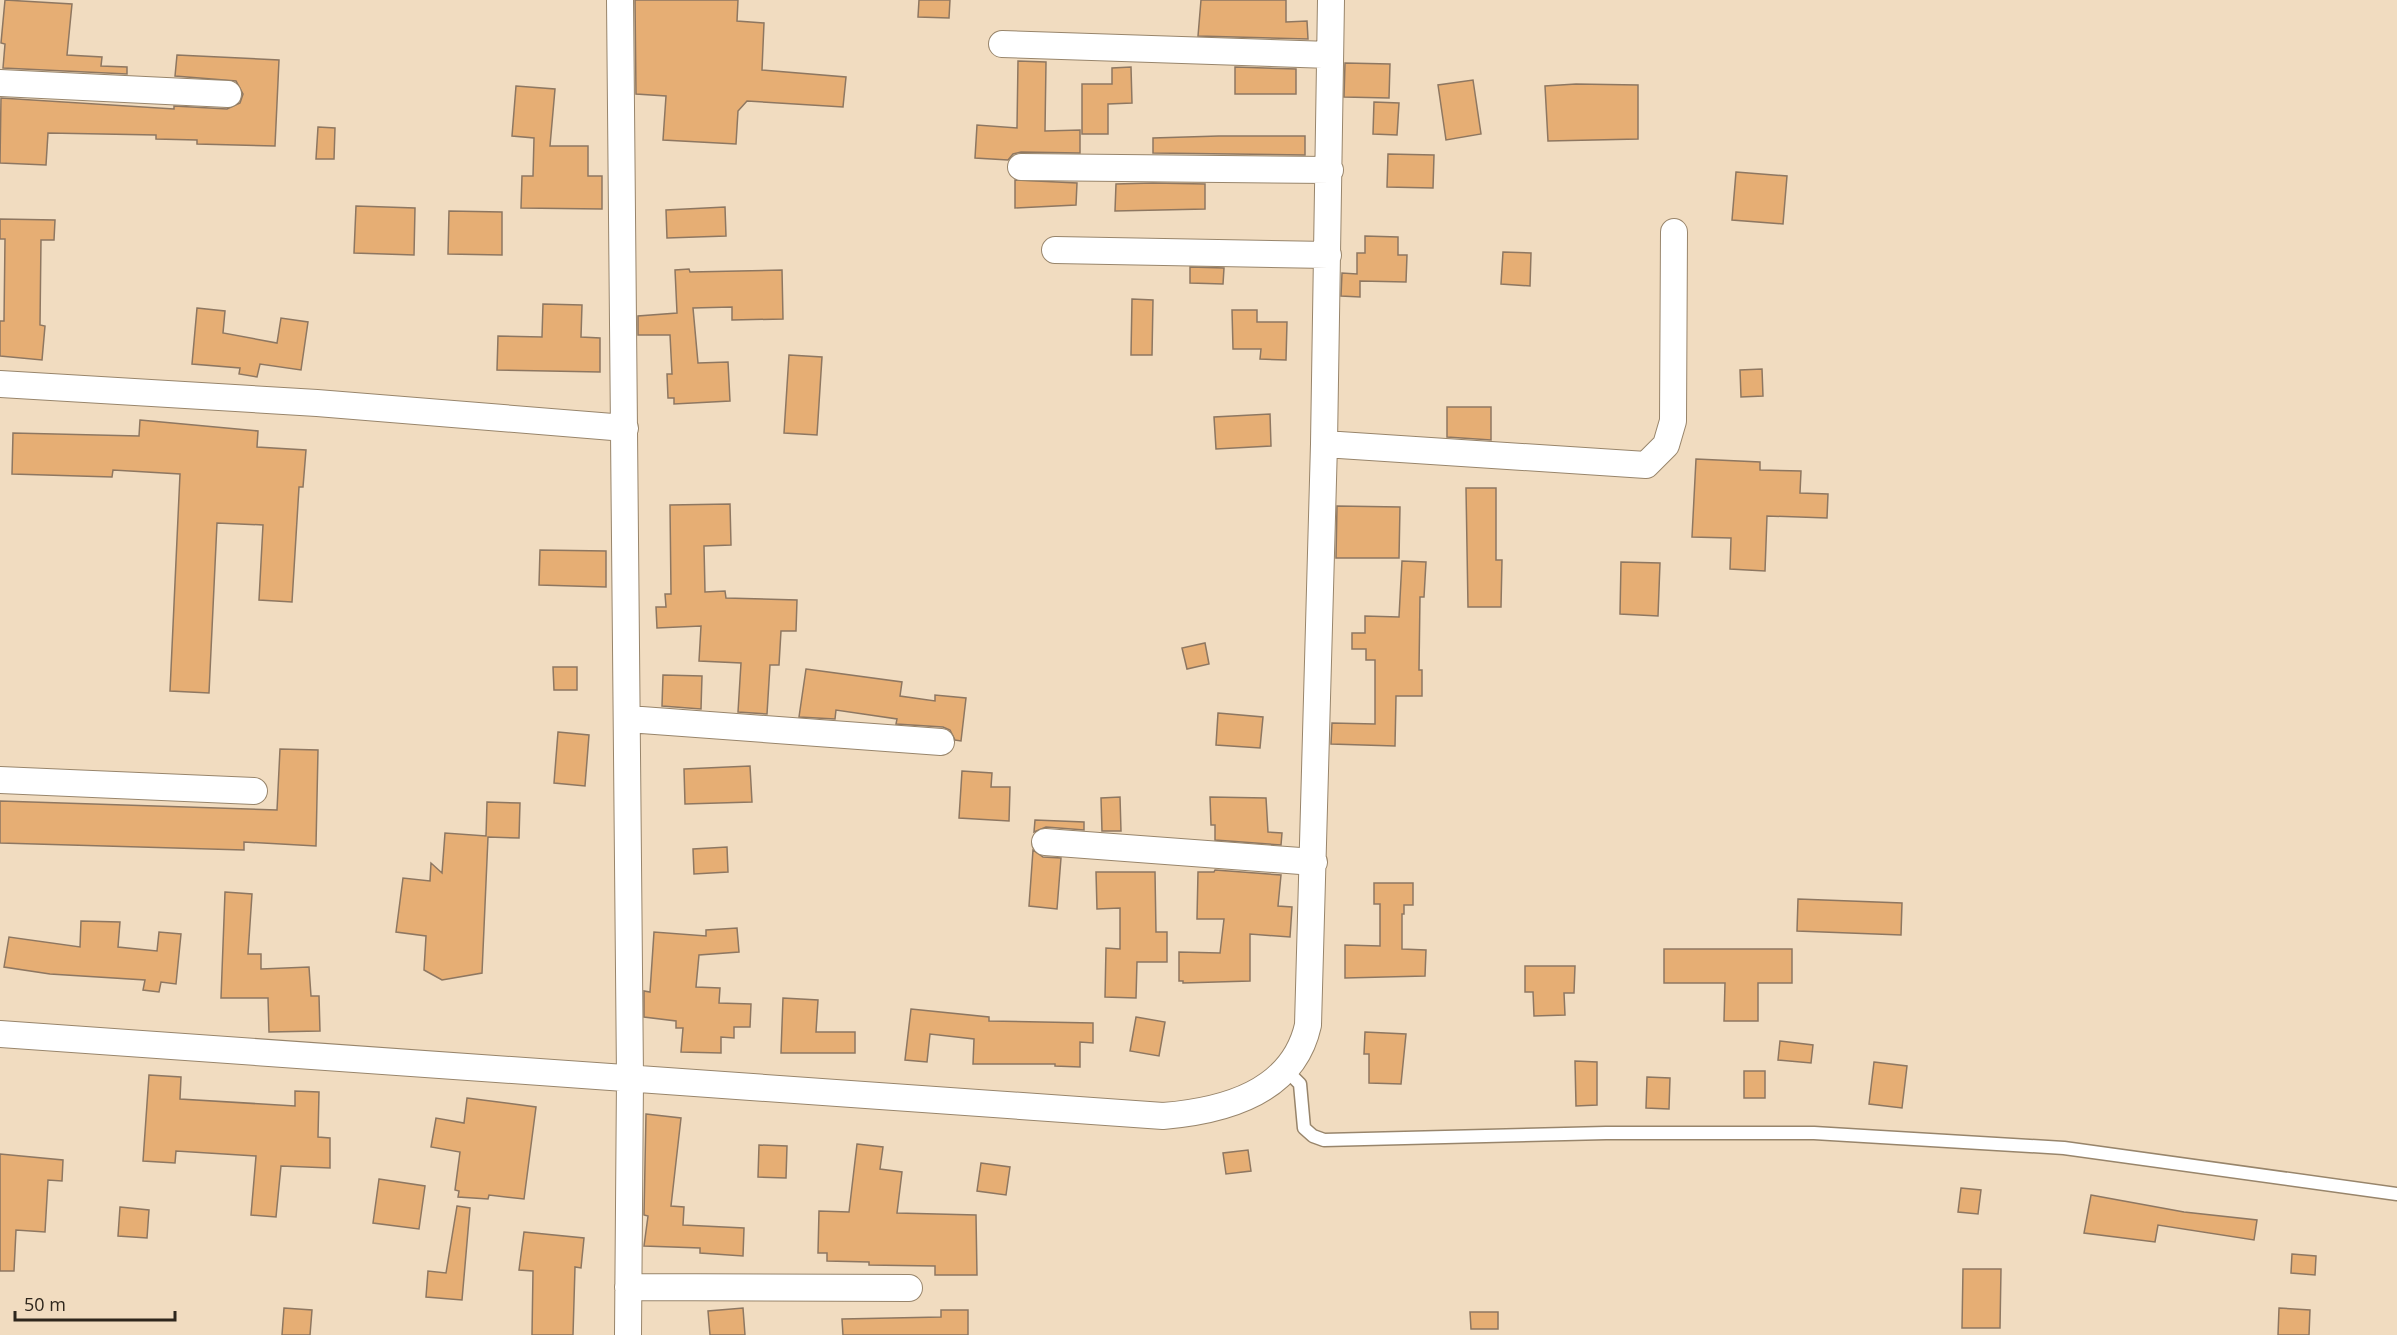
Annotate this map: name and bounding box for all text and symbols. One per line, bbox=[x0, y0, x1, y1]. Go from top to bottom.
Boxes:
scale bar bbox=[15, 1284, 176, 1322]
text: 50 m bbox=[24, 1292, 66, 1316]

